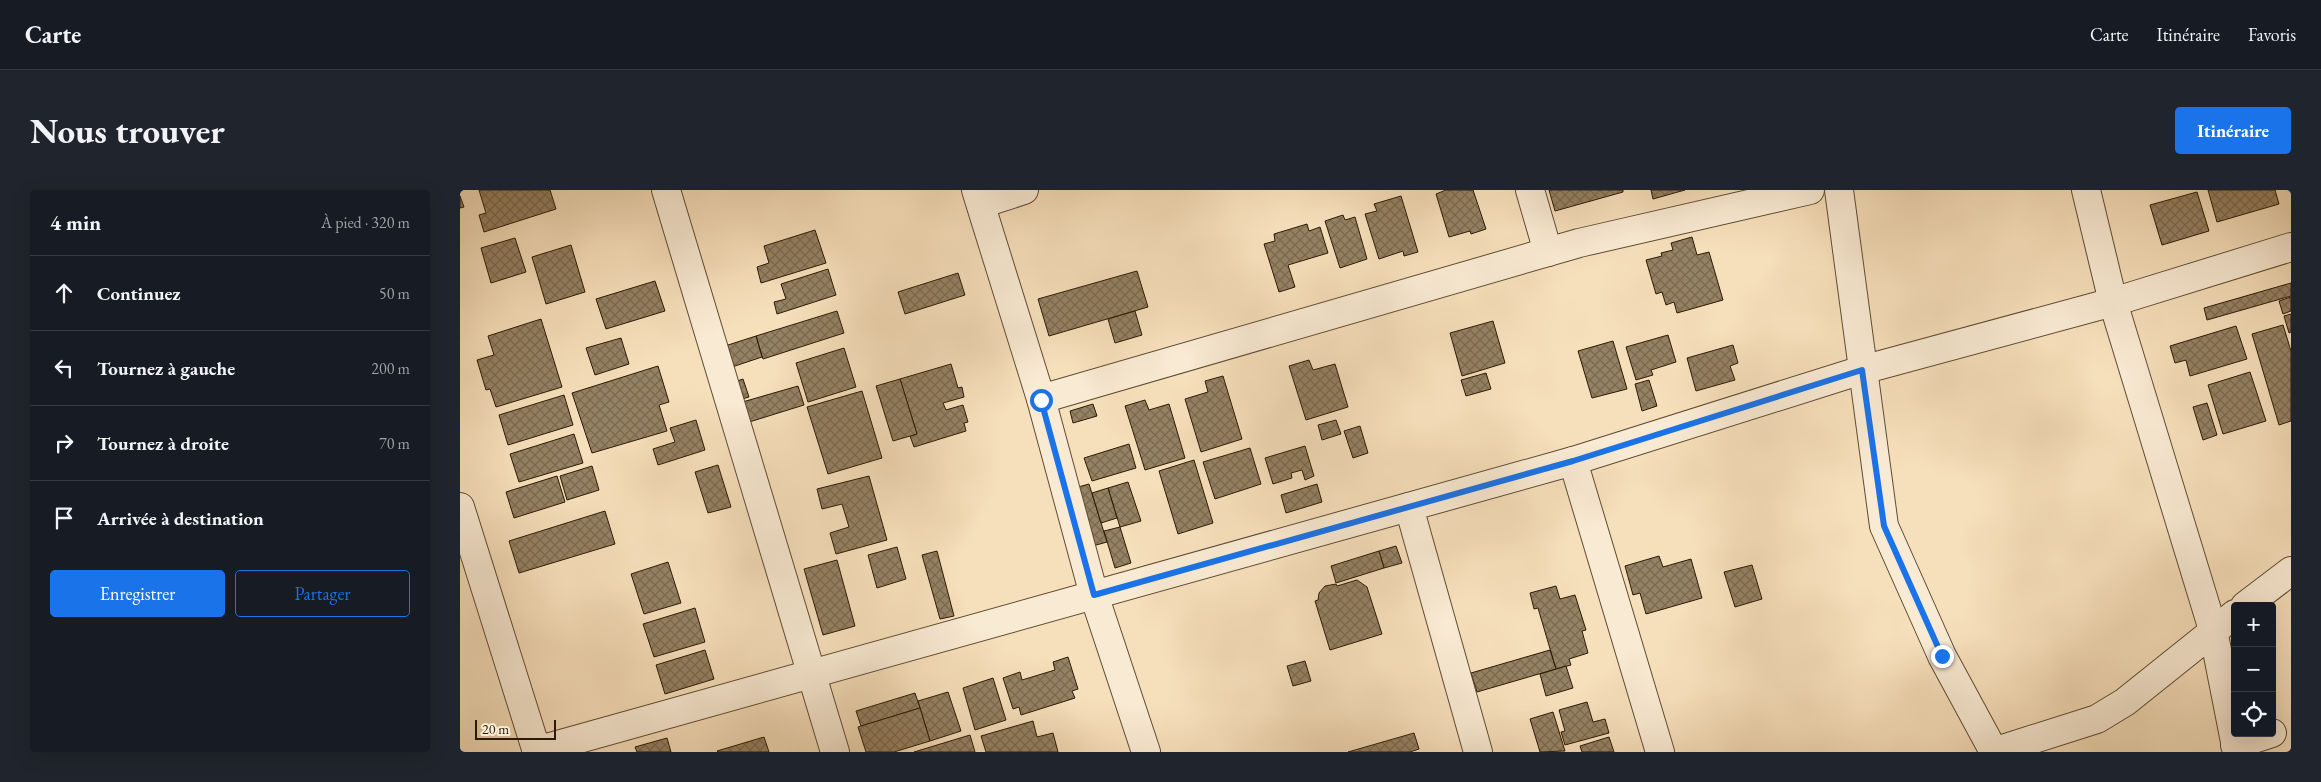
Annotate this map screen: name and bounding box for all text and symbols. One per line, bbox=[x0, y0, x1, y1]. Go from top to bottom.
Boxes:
text: Carte bbox=[25, 19, 81, 50]
text: Carte bbox=[2090, 23, 2129, 46]
text: Itinéraire bbox=[2157, 23, 2220, 46]
text: Favoris bbox=[2248, 23, 2296, 46]
button: Itinéraire bbox=[2175, 107, 2291, 154]
text: Nous trouver bbox=[30, 108, 225, 153]
text: 4 min bbox=[50, 209, 101, 236]
text: À pied · 320 m bbox=[321, 212, 410, 233]
icon: ahead bbox=[50, 279, 78, 307]
text: Continuez bbox=[97, 281, 181, 306]
text: 50 m bbox=[379, 283, 410, 304]
icon: left bbox=[50, 354, 78, 382]
text: Tournez à gauche bbox=[97, 356, 235, 381]
text: 200 m bbox=[371, 358, 410, 379]
route start bbox=[1030, 389, 1053, 412]
icon: right bbox=[50, 429, 78, 457]
text: Tournez à droite bbox=[97, 431, 229, 456]
text: 70 m bbox=[379, 433, 410, 454]
icon: arrive bbox=[50, 504, 78, 532]
text: Arrivée à destination bbox=[97, 506, 264, 531]
button: Enregistrer bbox=[50, 570, 225, 617]
button: Partager bbox=[235, 570, 410, 617]
map controls bbox=[2231, 602, 2276, 737]
button: + bbox=[2231, 602, 2276, 647]
route end bbox=[1931, 645, 1954, 668]
button: − bbox=[2231, 647, 2276, 692]
button: locate bbox=[2231, 692, 2276, 737]
scale bar bbox=[475, 717, 556, 740]
text: 20 m bbox=[482, 720, 509, 738]

